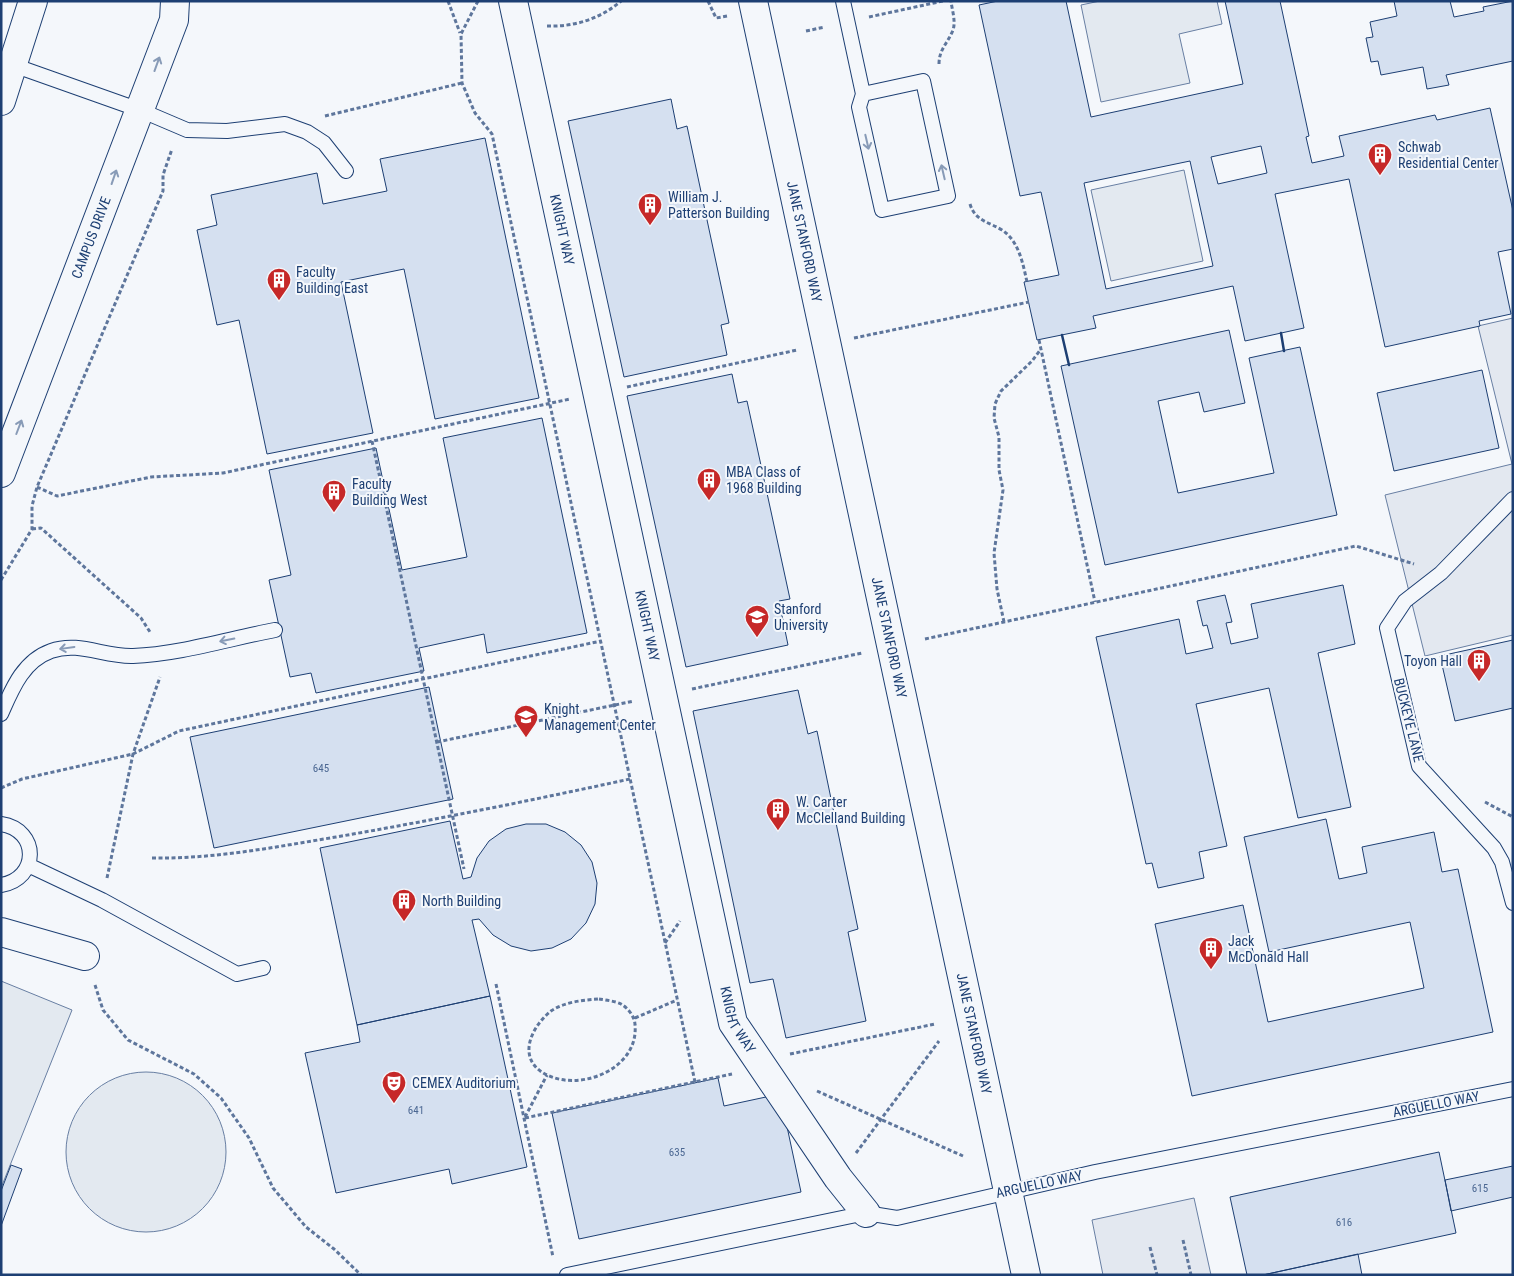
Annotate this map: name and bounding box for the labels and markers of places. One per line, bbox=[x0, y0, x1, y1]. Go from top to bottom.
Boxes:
place label: Schwab Residential Center bbox=[1398, 139, 1499, 171]
building icon: Schwab Residential Center bbox=[1367, 142, 1393, 176]
place label: William J. Patterson Building bbox=[668, 189, 770, 221]
building icon: William J. Patterson Building bbox=[637, 192, 663, 226]
place label: Faculty Building East bbox=[296, 264, 368, 296]
building icon: Faculty Building East bbox=[266, 267, 292, 301]
place label: MBA Class of 1968 Building bbox=[726, 464, 802, 496]
building icon: MBA Class of 1968 Building bbox=[696, 467, 722, 501]
place label: Faculty Building West bbox=[352, 476, 427, 508]
building icon: Faculty Building West bbox=[321, 479, 347, 513]
place label: Stanford University bbox=[774, 601, 828, 633]
school or university icon: Stanford University bbox=[744, 604, 770, 638]
building icon: Toyon Hall bbox=[1466, 648, 1492, 682]
place label: Toyon Hall bbox=[1404, 653, 1462, 669]
place label: Knight Management Center bbox=[544, 701, 656, 733]
school or university icon: Knight Management Center bbox=[513, 704, 539, 738]
place label: W. Carter McClelland Building bbox=[796, 794, 906, 826]
building icon: W. Carter McClelland Building bbox=[765, 797, 791, 831]
building icon: North Building bbox=[391, 888, 417, 922]
place label: North Building bbox=[422, 893, 501, 909]
place label: Jack McDonald Hall bbox=[1228, 933, 1309, 965]
building icon: Jack McDonald Hall bbox=[1198, 936, 1224, 970]
theatre icon: CEMEX Auditorium bbox=[381, 1070, 407, 1104]
place label: CEMEX Auditorium bbox=[412, 1075, 516, 1091]

